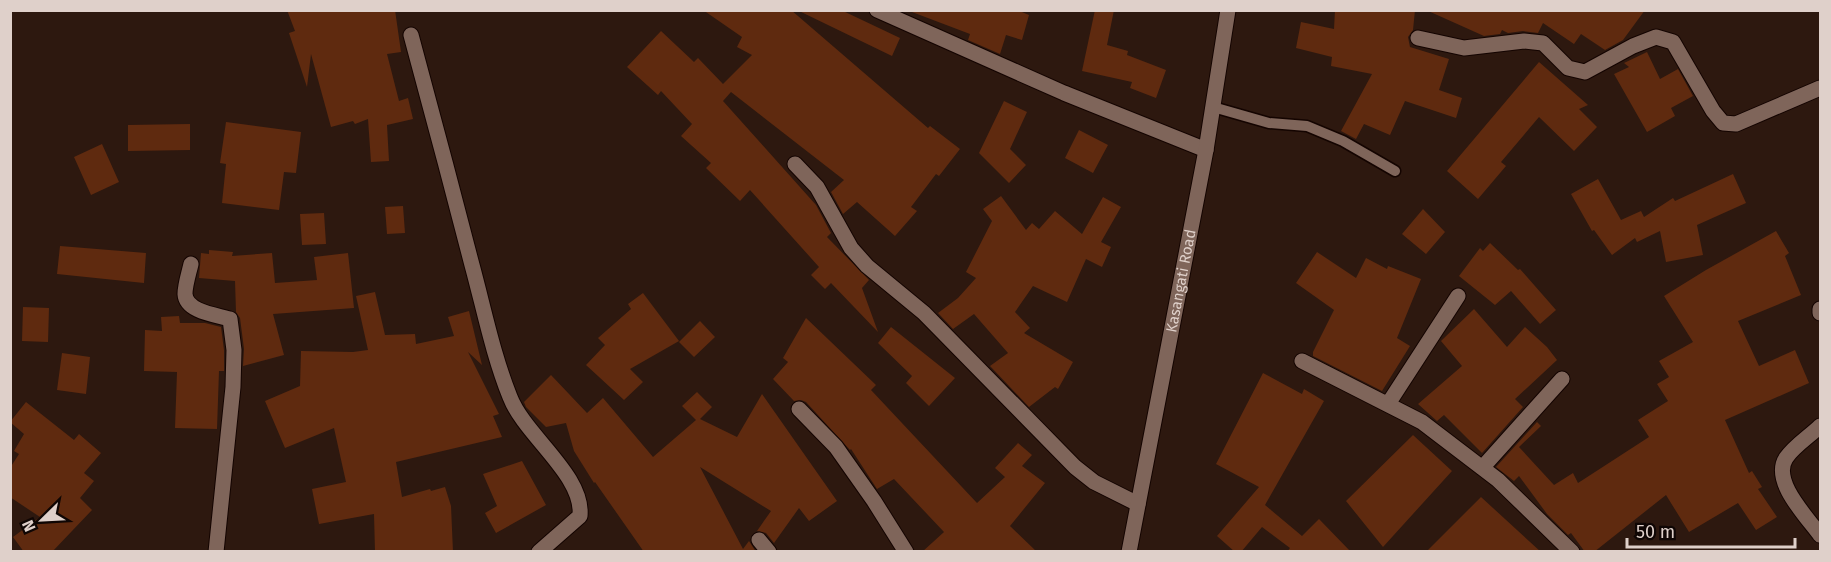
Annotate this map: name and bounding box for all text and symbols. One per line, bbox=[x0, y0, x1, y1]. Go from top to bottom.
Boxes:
street label: Kasangati Road bbox=[1162, 228, 1200, 334]
north arrow bbox=[12, 490, 72, 550]
scale bar bbox=[1627, 511, 1795, 549]
text: N bbox=[18, 517, 40, 535]
text: 50 m bbox=[1636, 521, 1675, 543]

